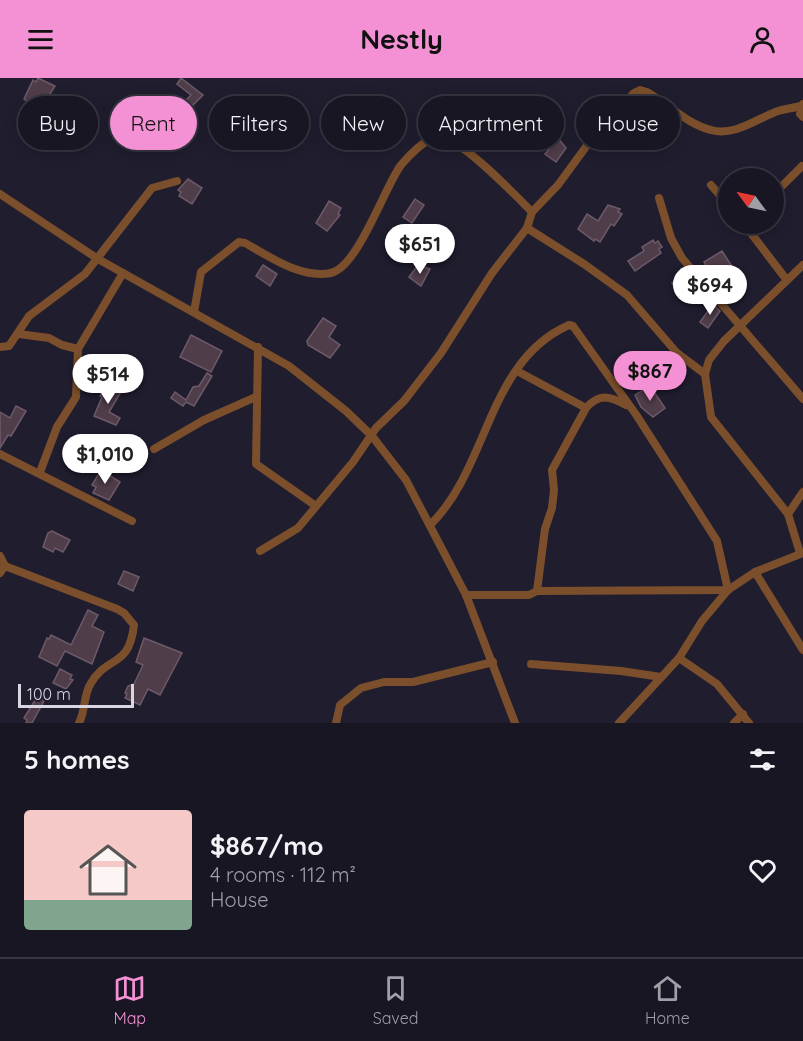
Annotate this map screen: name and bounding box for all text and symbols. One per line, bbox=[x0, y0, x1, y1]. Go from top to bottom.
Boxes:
text: Nestly bbox=[360, 22, 443, 56]
icon: menu bbox=[24, 23, 57, 56]
icon: person bbox=[746, 23, 779, 56]
chip: Buy bbox=[18, 96, 98, 150]
chip: Rent bbox=[110, 96, 197, 150]
chip: Filters bbox=[209, 96, 309, 150]
chip: New bbox=[321, 96, 406, 150]
chip: Apartment bbox=[418, 96, 564, 150]
chip: House bbox=[576, 96, 680, 150]
north arrow bbox=[718, 168, 784, 234]
map controls bbox=[718, 168, 784, 234]
pin: $651 bbox=[384, 224, 456, 275]
text: $651 bbox=[399, 231, 441, 256]
pin: $694 bbox=[674, 265, 746, 316]
text: $694 bbox=[687, 272, 733, 297]
pin: $867 bbox=[614, 351, 686, 402]
pin: $514 bbox=[72, 354, 144, 405]
text: $867 bbox=[628, 358, 672, 383]
text: $514 bbox=[87, 361, 130, 386]
pin: $1,010 bbox=[56, 434, 154, 485]
text: $1,010 bbox=[76, 441, 134, 466]
scale bar bbox=[18, 681, 134, 708]
text: 100 m bbox=[27, 684, 71, 704]
text: 5 homes bbox=[24, 743, 130, 776]
icon: filters bbox=[746, 743, 779, 776]
text: $867/mo bbox=[210, 829, 323, 862]
icon: home bbox=[72, 834, 144, 906]
icon: heart bbox=[746, 854, 779, 887]
text: 4 rooms · 112 m² bbox=[210, 862, 356, 887]
text: House bbox=[210, 887, 269, 912]
tab: Map bbox=[113, 972, 146, 1028]
tab: Saved bbox=[373, 972, 418, 1028]
tab: Home bbox=[645, 972, 690, 1028]

